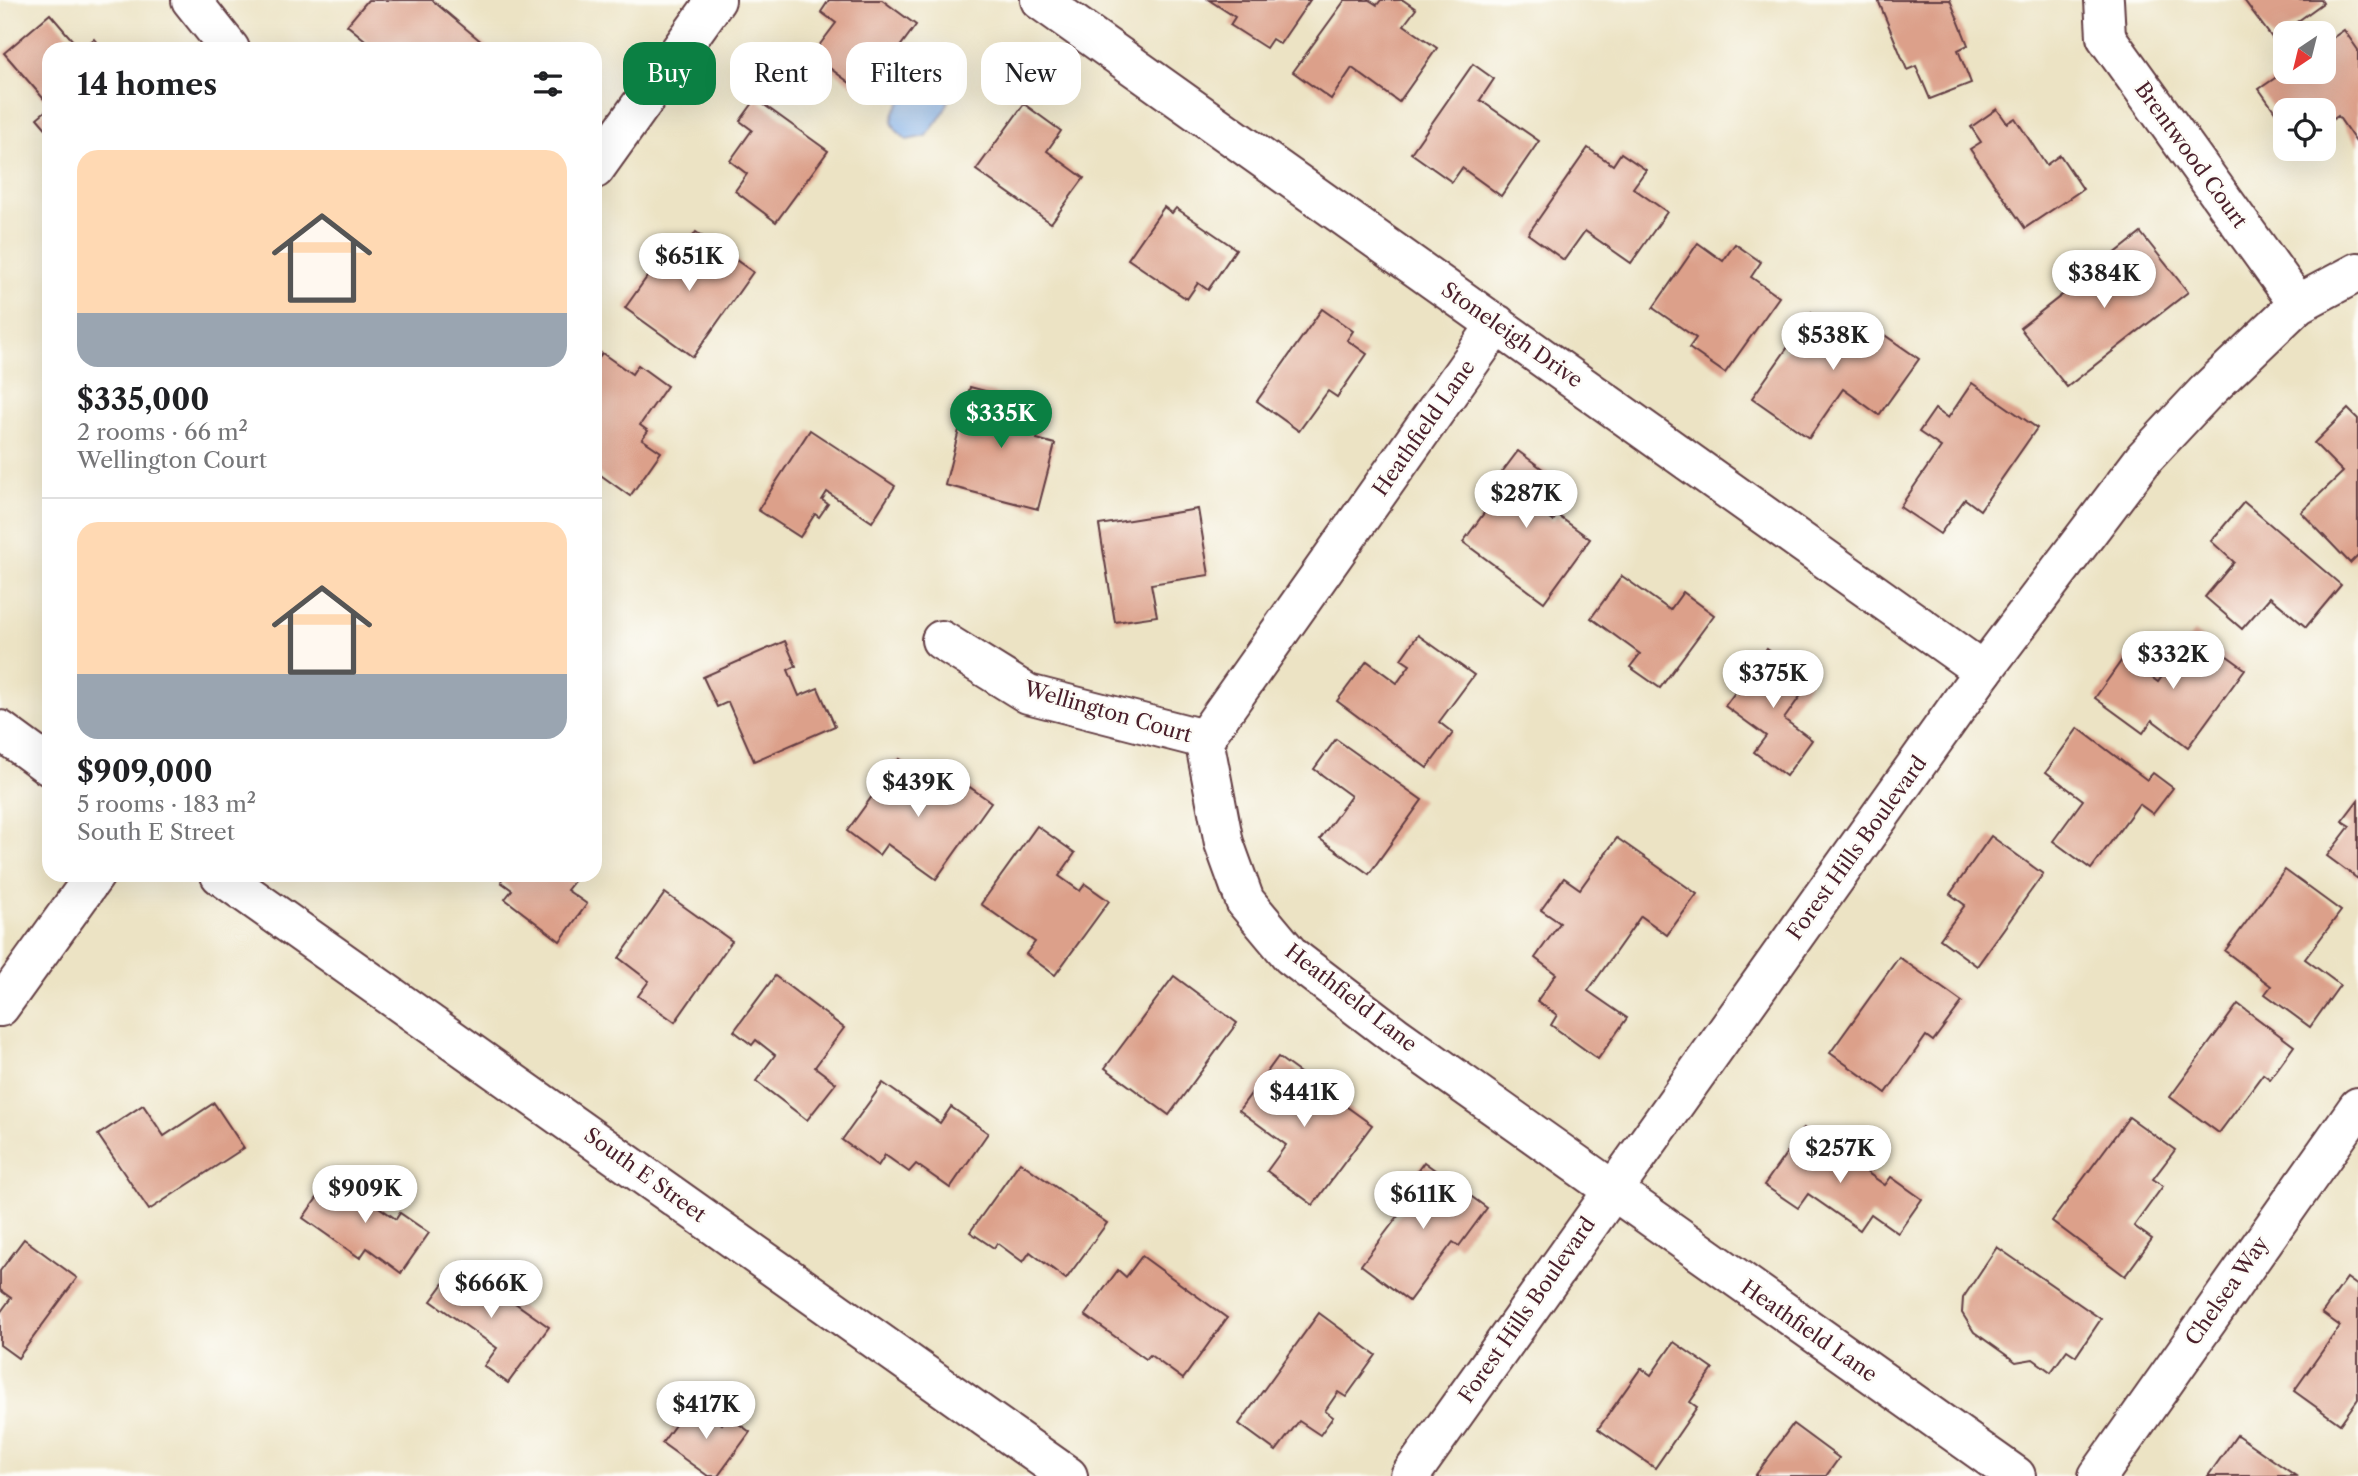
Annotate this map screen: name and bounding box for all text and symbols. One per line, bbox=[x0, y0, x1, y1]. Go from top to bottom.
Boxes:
north arrow bbox=[2273, 21, 2336, 84]
map controls bbox=[2273, 21, 2336, 161]
chip: Buy bbox=[623, 42, 716, 105]
chip: Rent bbox=[730, 42, 832, 105]
chip: Filters bbox=[846, 42, 967, 105]
chip: New bbox=[981, 42, 1081, 105]
icon: filters bbox=[529, 65, 567, 103]
text: 14 homes bbox=[77, 66, 217, 103]
street label: Brentwood Court bbox=[2130, 77, 2253, 233]
button: locate bbox=[2273, 98, 2336, 161]
icon: home bbox=[259, 195, 385, 321]
pin: $651K bbox=[640, 233, 738, 293]
text: $651K bbox=[655, 242, 723, 270]
pin: $384K bbox=[2055, 250, 2153, 310]
text: $384K bbox=[2068, 259, 2140, 287]
street label: Stoneleigh Drive bbox=[1437, 277, 1588, 393]
pin: $538K bbox=[1784, 312, 1882, 372]
text: $538K bbox=[1797, 321, 1869, 349]
street label: Heathfield Lane bbox=[1367, 355, 1480, 501]
text: $335,000 bbox=[77, 381, 209, 418]
pin: $335K bbox=[952, 391, 1050, 450]
text: $335K bbox=[966, 399, 1036, 427]
text: 2 rooms · 66 m² bbox=[77, 418, 248, 446]
text: Wellington Court bbox=[77, 446, 267, 474]
pin: $287K bbox=[1477, 470, 1575, 530]
text: $287K bbox=[1491, 479, 1561, 507]
icon: home bbox=[259, 567, 385, 693]
pin: $332K bbox=[2124, 632, 2222, 691]
text: $332K bbox=[2138, 640, 2208, 668]
pin: $375K bbox=[1724, 650, 1822, 710]
text: $375K bbox=[1739, 659, 1807, 687]
street label: Wellington Court bbox=[1020, 675, 1195, 748]
street label: Forest Hills Boulevard bbox=[1782, 751, 1932, 944]
text: $909,000 bbox=[77, 753, 213, 790]
pin: $439K bbox=[869, 760, 967, 819]
text: $439K bbox=[882, 768, 954, 796]
text: 5 rooms · 183 m² bbox=[77, 790, 256, 818]
text: South E Street bbox=[77, 818, 235, 846]
street label: Heathfield Lane bbox=[1280, 938, 1422, 1057]
pin: $441K bbox=[1255, 1070, 1353, 1129]
text: $441K bbox=[1270, 1078, 1338, 1106]
street label: South E Street bbox=[580, 1122, 711, 1227]
pin: $257K bbox=[1791, 1126, 1889, 1185]
text: $257K bbox=[1805, 1134, 1875, 1162]
pin: $909K bbox=[316, 1166, 414, 1225]
pin: $611K bbox=[1374, 1172, 1472, 1231]
text: $909K bbox=[328, 1174, 402, 1202]
text: $611K bbox=[1390, 1180, 1456, 1208]
street label: Forest Hills Boulevard bbox=[1453, 1212, 1600, 1407]
street label: Chelsea Way bbox=[2180, 1231, 2273, 1350]
pin: $666K bbox=[442, 1260, 540, 1320]
text: $666K bbox=[455, 1269, 527, 1297]
street label: Heathfield Lane bbox=[1736, 1274, 1882, 1387]
pin: $417K bbox=[657, 1382, 755, 1441]
text: $417K bbox=[672, 1390, 740, 1418]

